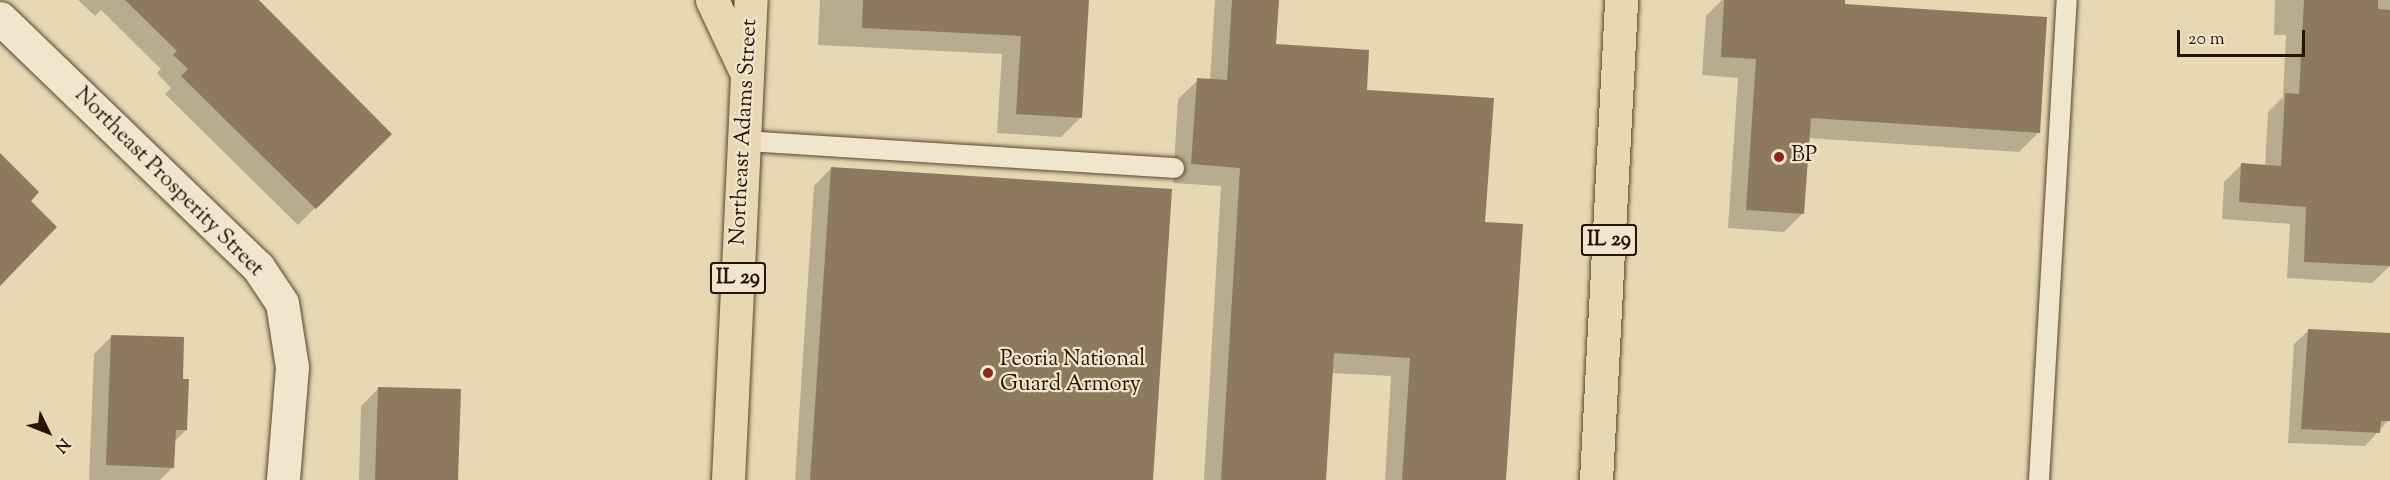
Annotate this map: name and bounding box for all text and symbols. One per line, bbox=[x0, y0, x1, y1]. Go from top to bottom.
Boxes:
street label: Northeast Adams Street bbox=[726, 18, 764, 246]
scale bar bbox=[2180, 18, 2308, 56]
text: 20 m bbox=[2188, 27, 2225, 53]
street label: Northeast Prosperity Street bbox=[68, 83, 268, 283]
place label: BP bbox=[1791, 144, 1817, 170]
marker: BP bbox=[1772, 150, 1786, 164]
road number: IL 29 bbox=[1580, 222, 1638, 258]
road number: IL 29 bbox=[710, 260, 766, 296]
place label: Peoria National Guard Armory bbox=[1000, 347, 1145, 398]
marker: Peoria National Guard Armory bbox=[981, 366, 995, 380]
north arrow bbox=[18, 402, 78, 462]
text: N bbox=[49, 432, 74, 457]

